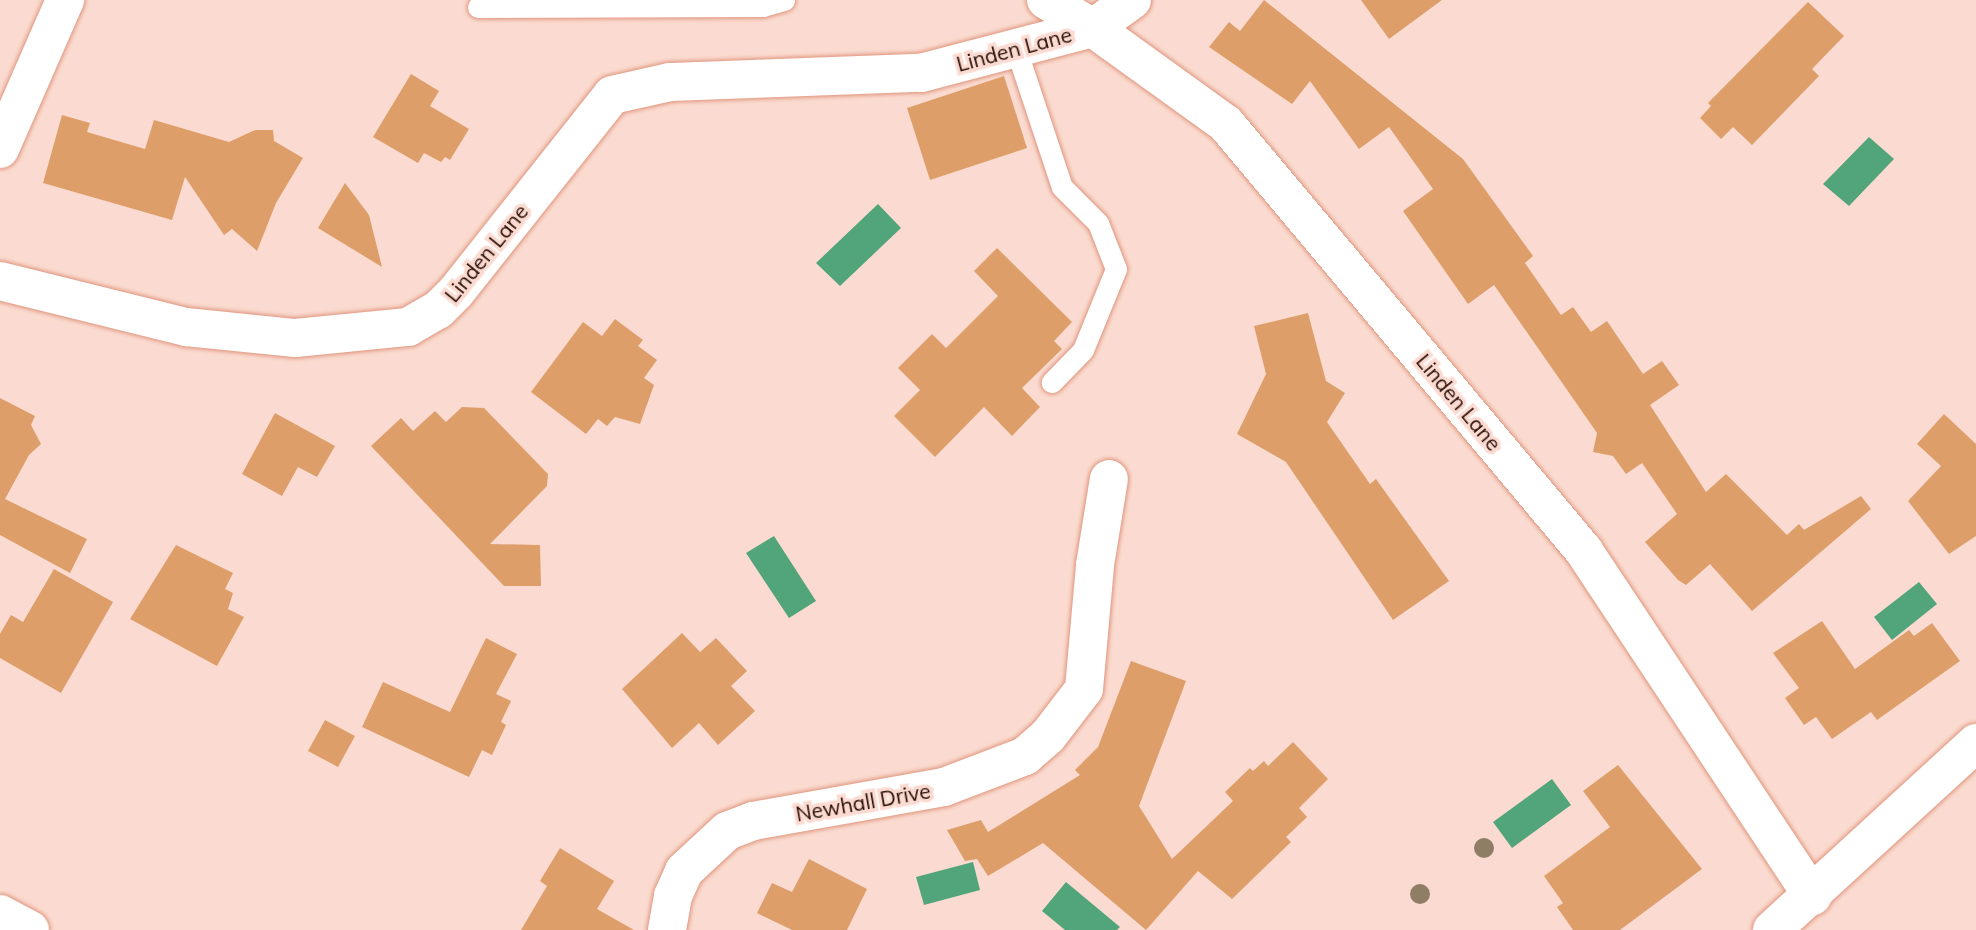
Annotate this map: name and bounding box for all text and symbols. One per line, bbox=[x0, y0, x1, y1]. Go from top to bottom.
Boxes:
street label: Linden Lane bbox=[954, 22, 1074, 76]
street label: Linden Lane bbox=[439, 199, 533, 307]
street label: Linden Lane bbox=[1411, 349, 1507, 455]
street label: Newhall Drive bbox=[794, 778, 932, 826]

